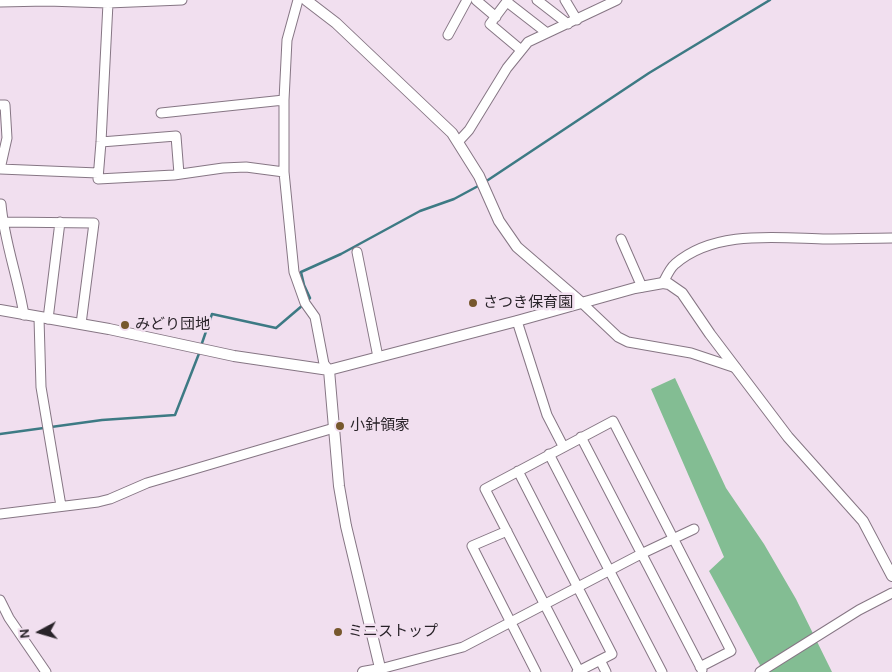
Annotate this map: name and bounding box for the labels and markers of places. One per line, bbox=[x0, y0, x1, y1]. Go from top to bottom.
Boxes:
place label: さつき保育園 bbox=[483, 294, 573, 312]
marker: さつき保育園 bbox=[467, 297, 479, 309]
place label: みどり団地 bbox=[135, 316, 210, 334]
marker: みどり団地 bbox=[119, 319, 131, 331]
place label: 小針領家 bbox=[350, 417, 410, 435]
marker: 小針領家 bbox=[334, 420, 346, 432]
place label: ミニストップ bbox=[348, 623, 438, 641]
marker: ミニストップ bbox=[332, 626, 344, 638]

